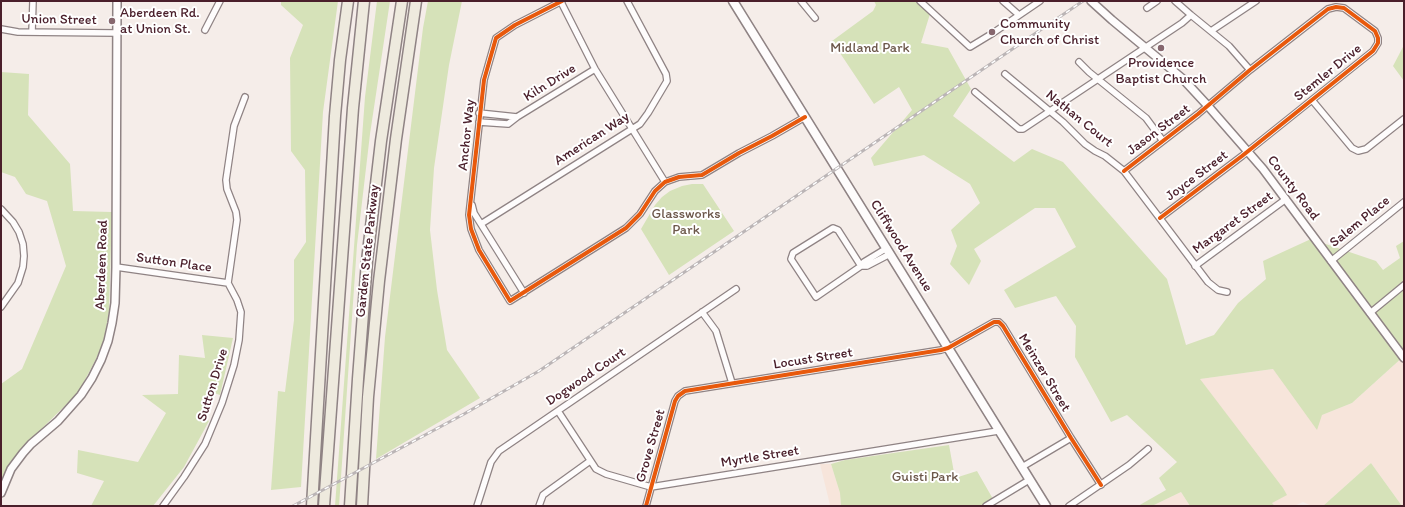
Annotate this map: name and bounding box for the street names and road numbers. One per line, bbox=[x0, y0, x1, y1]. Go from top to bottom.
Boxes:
street label: Union Street bbox=[21, 11, 97, 29]
street label: Stemler Drive bbox=[1291, 41, 1365, 105]
street label: Kiln Drive bbox=[521, 60, 579, 106]
street label: Nathan Court bbox=[1042, 87, 1116, 151]
street label: Anchor Way bbox=[455, 98, 479, 172]
street label: Jason Street bbox=[1124, 101, 1194, 159]
street label: American Way bbox=[551, 108, 633, 170]
street label: Joyce Street bbox=[1163, 147, 1231, 205]
street label: County Road bbox=[1263, 152, 1323, 224]
street label: Garden State Parkway bbox=[353, 184, 383, 318]
street label: Margaret Street bbox=[1189, 188, 1277, 258]
street label: Salem Place bbox=[1327, 193, 1393, 251]
street label: Cliffwood Avenue bbox=[866, 197, 936, 295]
street label: Aberdeen Road bbox=[92, 220, 112, 310]
street label: Sutton Place bbox=[135, 249, 213, 277]
street label: Meinzer Street bbox=[1014, 331, 1074, 415]
street label: Dogwood Court bbox=[543, 344, 629, 410]
street label: Locust Street bbox=[772, 344, 854, 374]
street label: Sutton Drive bbox=[194, 347, 232, 423]
street label: Grove Street bbox=[632, 407, 670, 485]
street label: Myrtle Street bbox=[720, 443, 800, 471]

